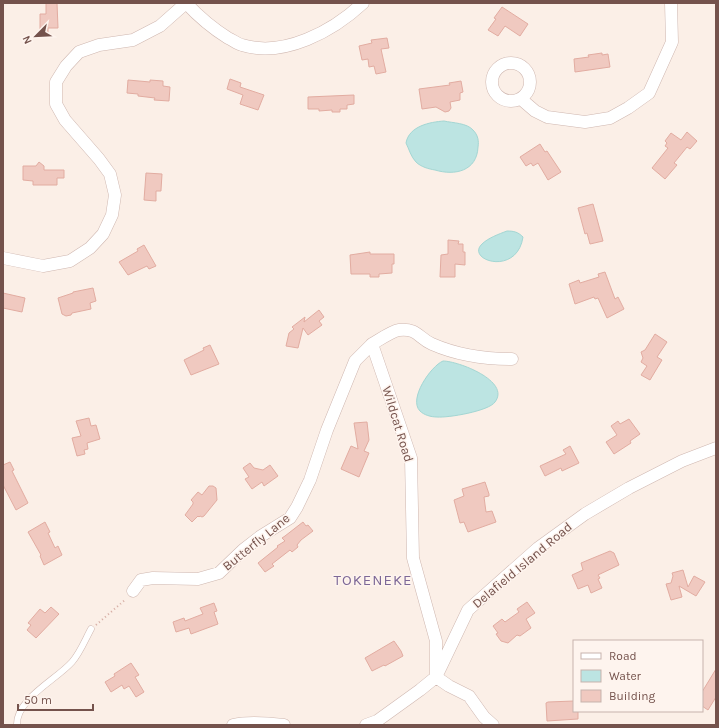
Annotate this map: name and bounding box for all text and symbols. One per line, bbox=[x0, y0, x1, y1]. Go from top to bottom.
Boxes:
north arrow bbox=[16, 16, 56, 56]
text: N bbox=[20, 34, 35, 46]
street label: Wildcat Road bbox=[379, 384, 417, 464]
street label: Butterfly Lane bbox=[219, 510, 293, 574]
street label: Delafield Island Road bbox=[469, 519, 575, 611]
district label: TOKENEKE bbox=[334, 571, 412, 589]
legend bbox=[573, 640, 703, 712]
text: Road bbox=[609, 649, 637, 663]
text: Water bbox=[609, 669, 642, 683]
scale bar bbox=[18, 686, 93, 712]
text: Building bbox=[609, 689, 656, 703]
text: 50 m bbox=[24, 693, 52, 707]

